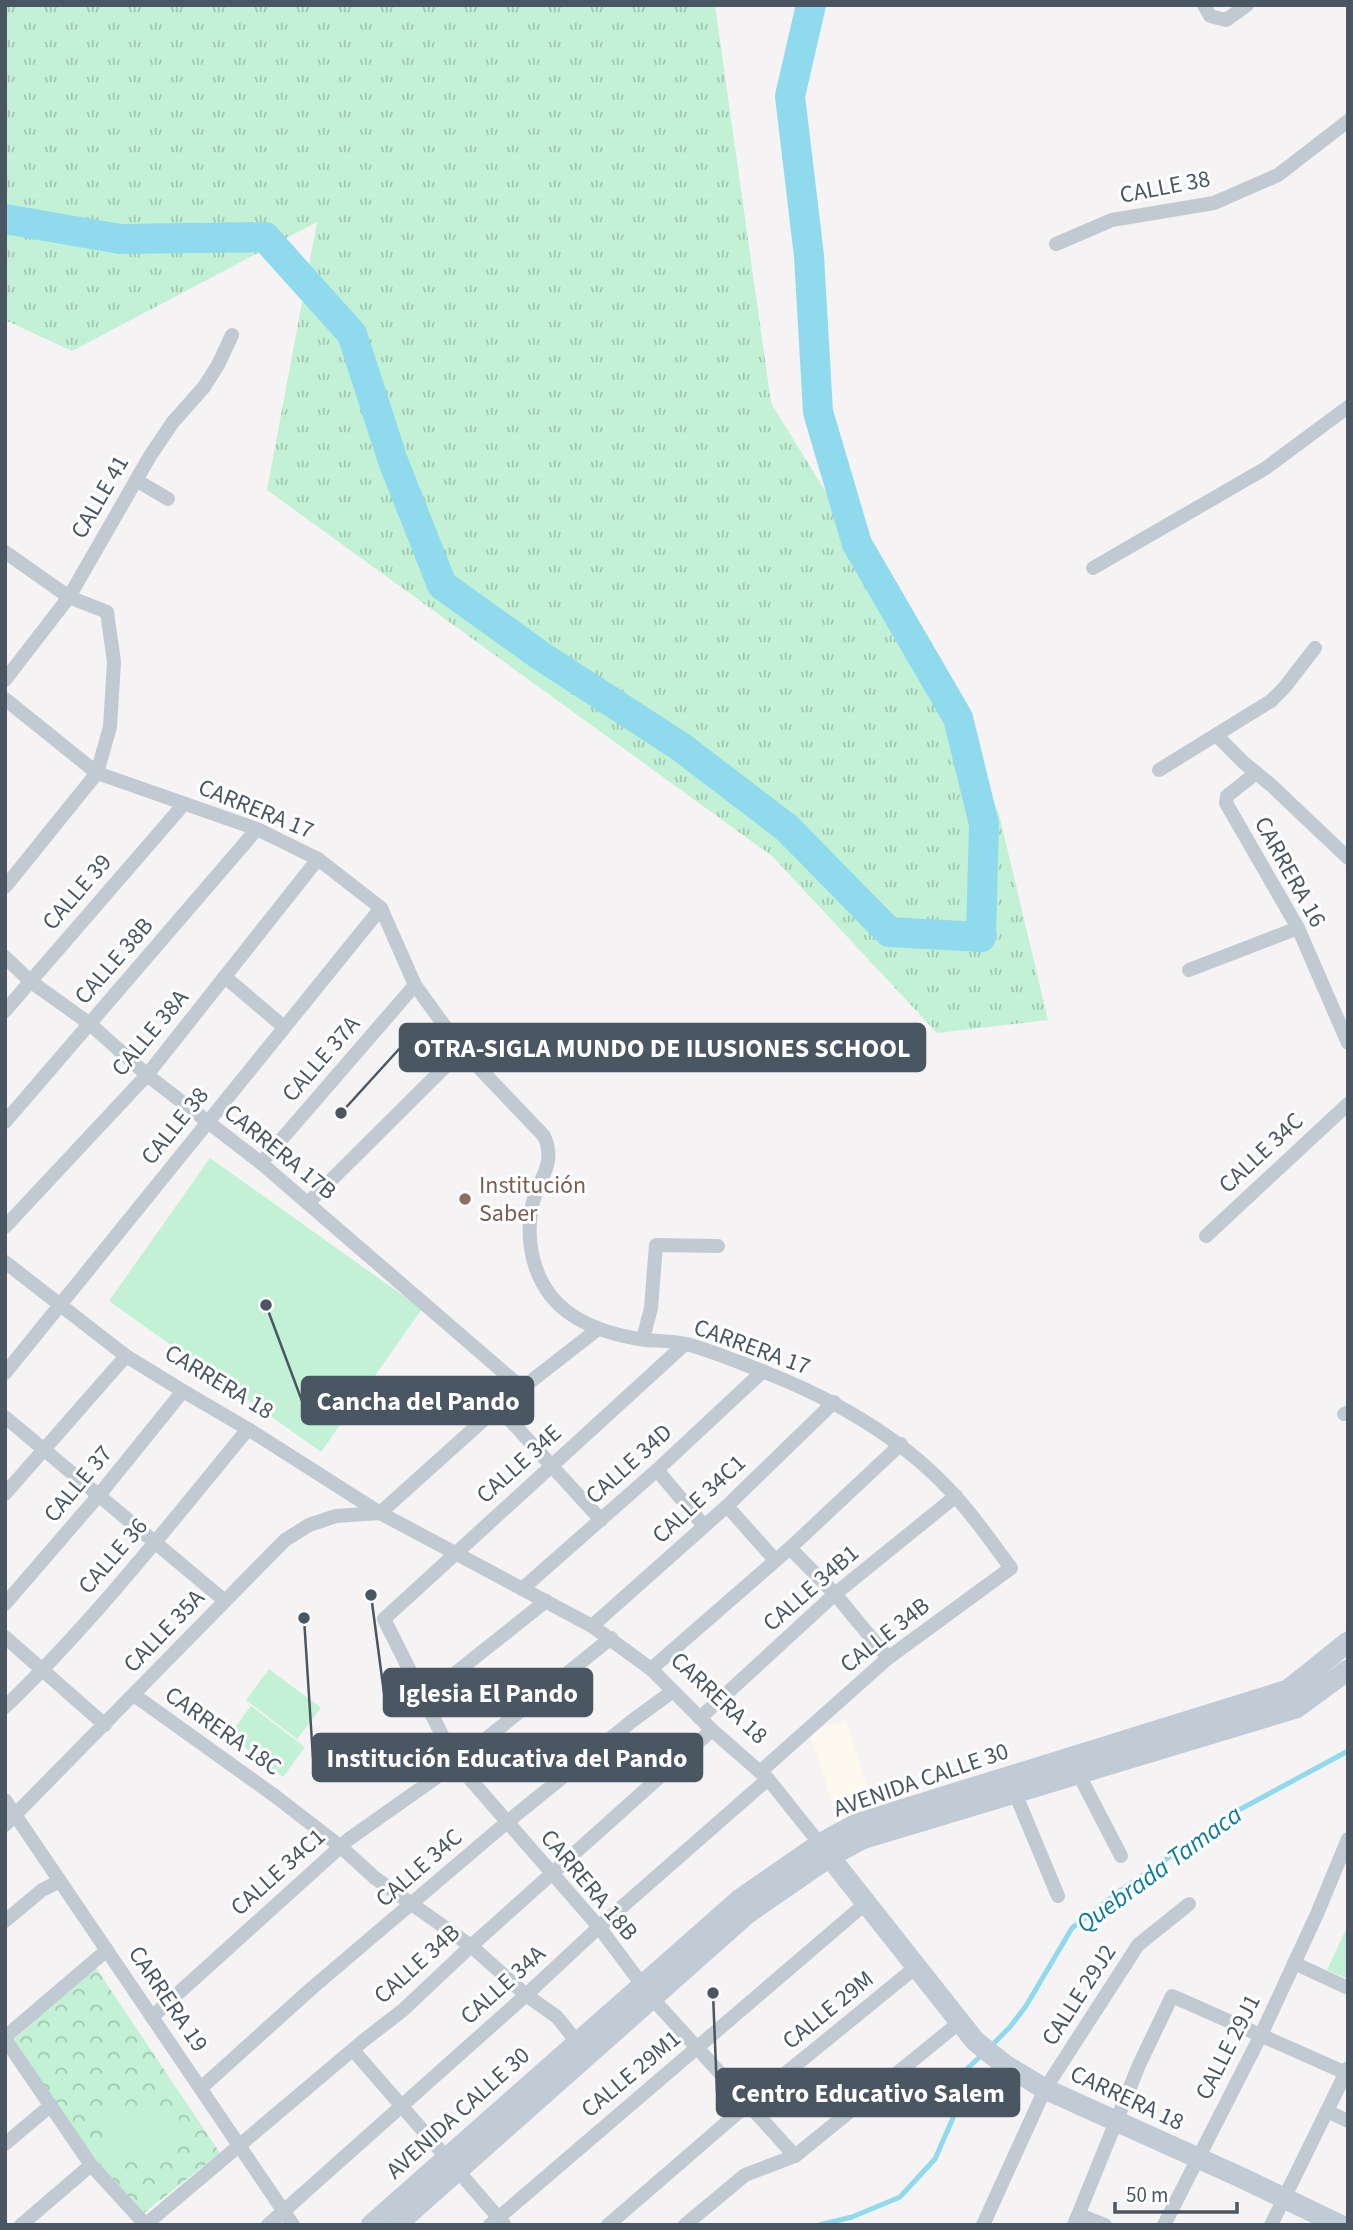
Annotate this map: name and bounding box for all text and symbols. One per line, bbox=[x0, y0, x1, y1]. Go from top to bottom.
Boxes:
street label: CALLE 38 bbox=[1117, 161, 1213, 213]
street label: CALLE 41 bbox=[62, 449, 138, 545]
street label: CARRERA 17 bbox=[193, 770, 319, 848]
street label: CARRERA 16 bbox=[1245, 810, 1335, 934]
street label: CALLE 39 bbox=[34, 846, 120, 938]
street label: CALLE 38B bbox=[66, 910, 162, 1012]
street label: CALLE 38A bbox=[103, 982, 197, 1084]
street label: CALLE 37A bbox=[274, 1008, 368, 1110]
callout: OTRA-SIGLA MUNDO DE ILUSIONES SCHOOL bbox=[400, 1024, 925, 1071]
text: OTRA-SIGLA MUNDO DE ILUSIONES SCHOOL bbox=[414, 1030, 910, 1067]
street label: CALLE 38 bbox=[133, 1079, 217, 1173]
street label: CARRERA 17B bbox=[216, 1096, 344, 1208]
street label: CALLE 34C bbox=[1211, 1104, 1311, 1202]
place label: Institución Saber bbox=[479, 1168, 586, 1231]
marker: Institución Saber bbox=[457, 1191, 473, 1207]
street label: CARRERA 17 bbox=[689, 1310, 815, 1384]
street label: CARRERA 18 bbox=[158, 1336, 280, 1428]
callout: Cancha del Pando bbox=[302, 1377, 533, 1424]
text: Cancha del Pando bbox=[316, 1383, 520, 1420]
street label: CALLE 34D bbox=[578, 1415, 680, 1513]
street label: CALLE 34E bbox=[469, 1416, 569, 1512]
street label: CALLE 37 bbox=[35, 1438, 121, 1530]
street label: CALLE 34C1 bbox=[644, 1446, 754, 1552]
street label: CALLE 36 bbox=[70, 1510, 156, 1602]
street label: CALLE 34B1 bbox=[755, 1536, 867, 1640]
street label: CALLE 35A bbox=[115, 1581, 213, 1681]
street label: CALLE 34B bbox=[833, 1589, 937, 1681]
street label: CARRERA 18 bbox=[662, 1644, 776, 1752]
callout: Iglesia El Pando bbox=[384, 1669, 592, 1716]
text: Iglesia El Pando bbox=[398, 1675, 578, 1712]
street label: CARRERA 18C bbox=[157, 1678, 289, 1784]
callout: Institución Educativa del Pando bbox=[313, 1734, 702, 1781]
street label: AVENIDA CALLE 30 bbox=[829, 1734, 1013, 1826]
text: Institución Educativa del Pando bbox=[327, 1740, 687, 1777]
water label: Quebrada Tamaca bbox=[1068, 1796, 1250, 1942]
street label: CALLE 34C1 bbox=[223, 1820, 333, 1924]
street label: CALLE 34C bbox=[368, 1820, 470, 1916]
street label: CARRERA 18B bbox=[532, 1822, 646, 1948]
street label: CALLE 34B bbox=[366, 1916, 468, 2012]
street label: CALLE 34A bbox=[452, 1937, 554, 2033]
street label: CALLE 29J2 bbox=[1033, 1937, 1125, 2053]
street label: CARRERA 19 bbox=[119, 1939, 217, 2059]
street label: CALLE 29M bbox=[775, 1962, 881, 2058]
street label: CALLE 29J1 bbox=[1186, 1988, 1270, 2106]
street label: CALLE 29M1 bbox=[574, 2022, 688, 2126]
street label: AVENIDA CALLE 30 bbox=[378, 2039, 538, 2187]
street label: CARRERA 18 bbox=[1064, 2056, 1190, 2140]
callout: Centro Educativo Salem bbox=[717, 2069, 1019, 2116]
text: Centro Educativo Salem bbox=[731, 2075, 1005, 2112]
scale bar bbox=[1115, 2170, 1238, 2214]
text: 50 m bbox=[1126, 2180, 1168, 2210]

